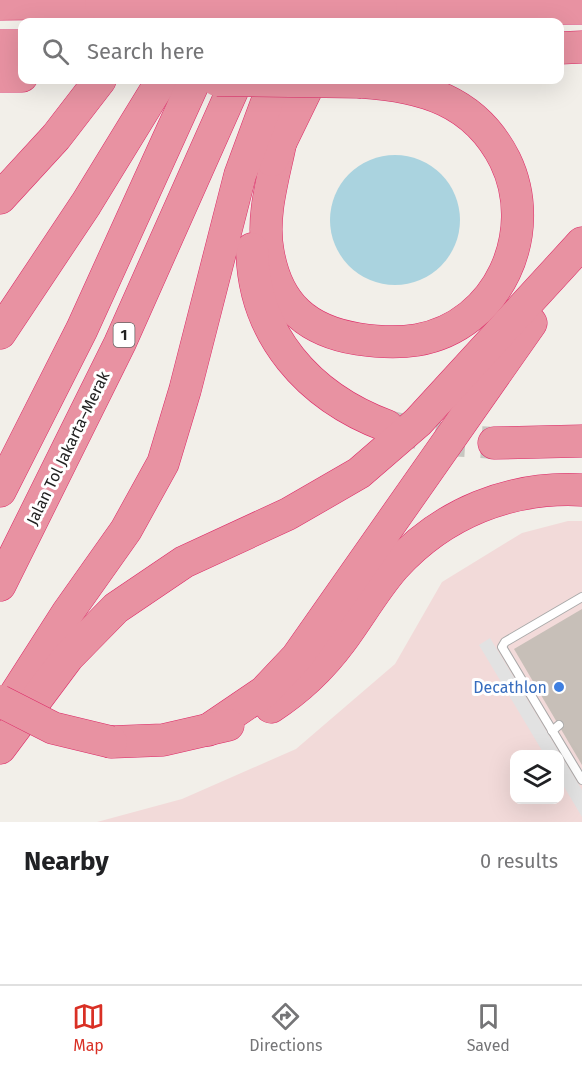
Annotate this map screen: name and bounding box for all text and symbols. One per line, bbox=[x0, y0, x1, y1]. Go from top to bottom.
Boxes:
search box bbox=[18, 18, 564, 84]
icon: search bbox=[39, 35, 72, 68]
text: Search here bbox=[87, 38, 205, 65]
road number: 1 bbox=[114, 323, 134, 347]
street label: Jalan Tol Jakarta–Merak bbox=[22, 367, 114, 528]
place label: Decathlon bbox=[473, 678, 547, 697]
marker: Decathlon bbox=[552, 680, 566, 694]
map controls bbox=[510, 750, 564, 804]
button: layers bbox=[510, 750, 564, 804]
text: Nearby bbox=[24, 846, 109, 877]
text: 0 results bbox=[480, 849, 558, 873]
tab: Map bbox=[72, 1000, 105, 1055]
tab: Directions bbox=[249, 1000, 323, 1055]
tab: Saved bbox=[467, 1000, 510, 1055]

